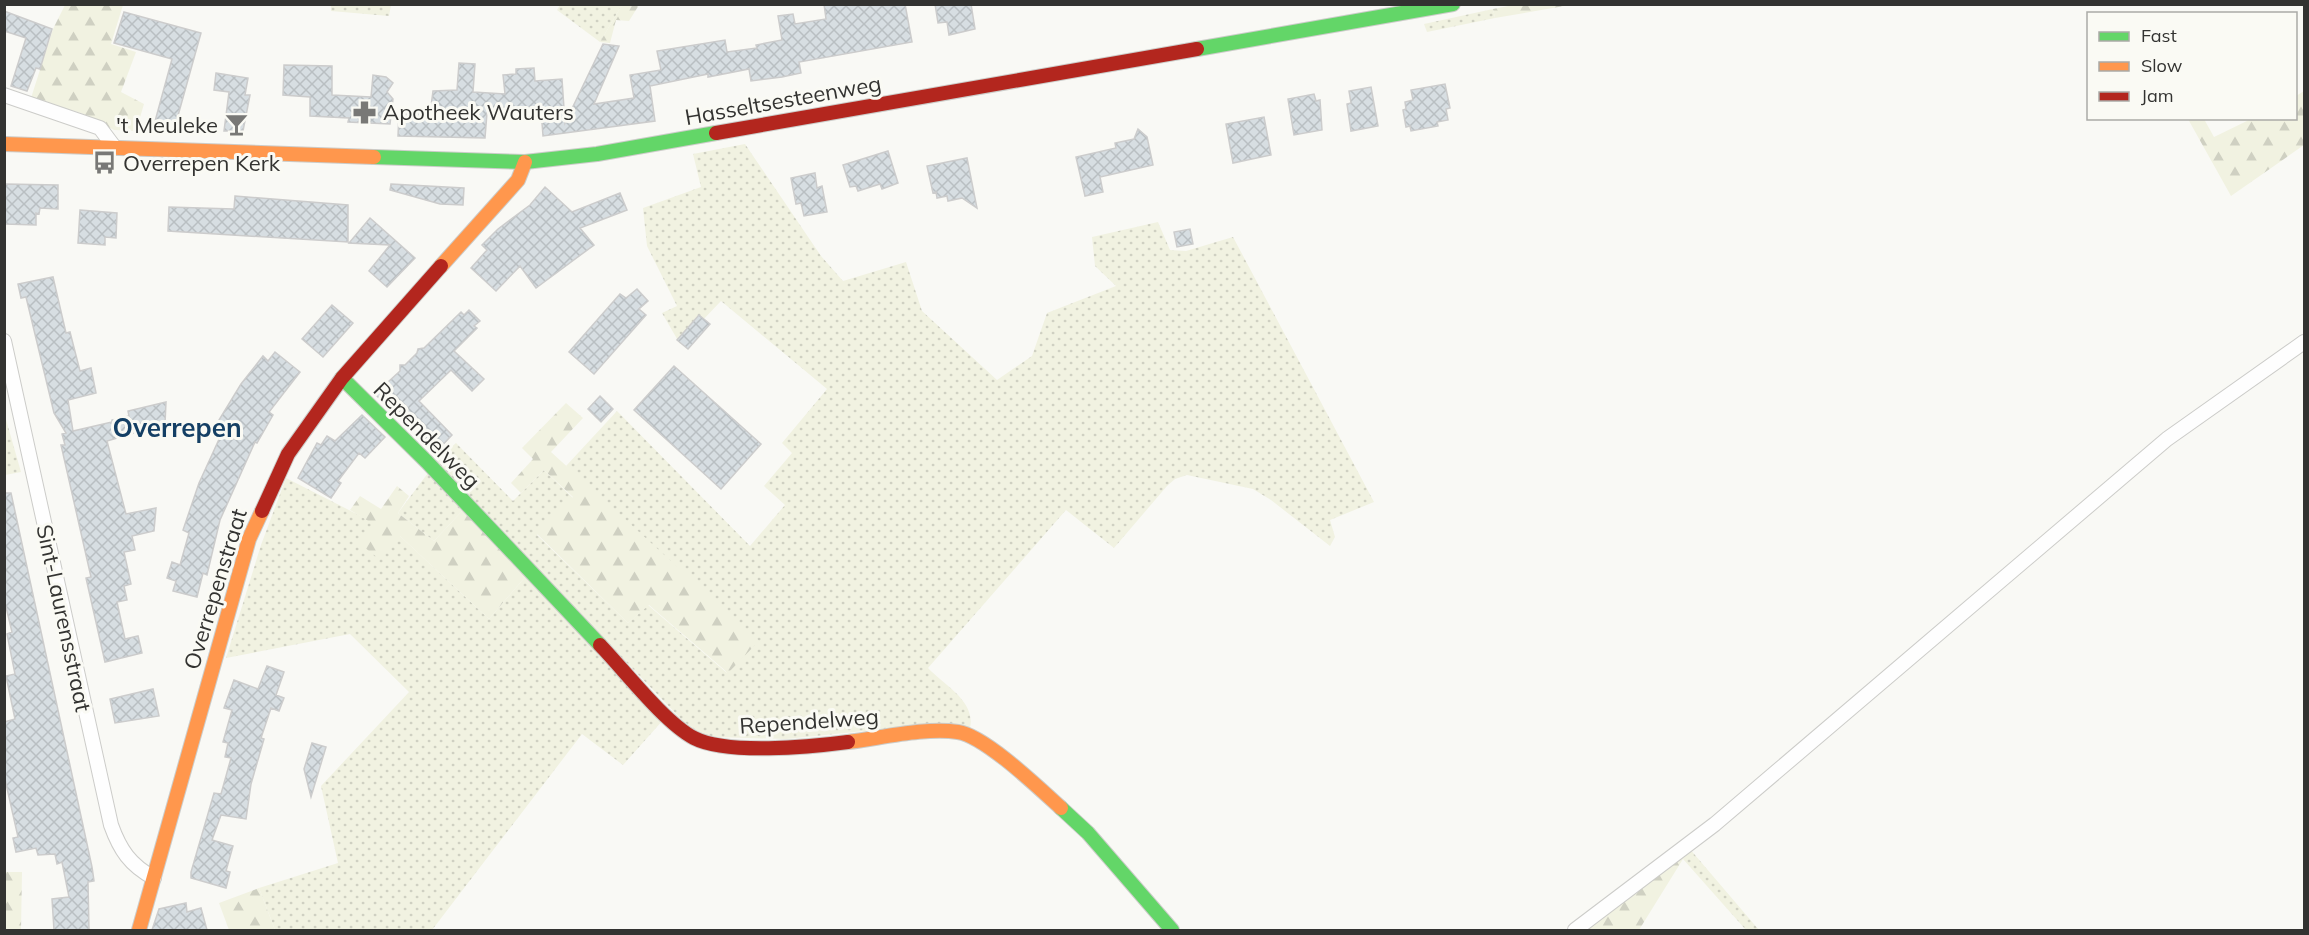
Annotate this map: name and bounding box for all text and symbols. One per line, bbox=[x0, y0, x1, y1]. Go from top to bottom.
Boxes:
legend bbox=[2087, 12, 2297, 120]
text: Fast bbox=[2141, 24, 2177, 47]
text: Slow bbox=[2141, 54, 2183, 77]
street label: Hasseltsesteenweg bbox=[683, 69, 883, 131]
text: Jam bbox=[2141, 84, 2174, 107]
place label: Apotheek Wauters bbox=[383, 98, 574, 126]
pharmacy icon: Apotheek Wauters bbox=[352, 99, 378, 125]
place label: 't Meuleke bbox=[116, 111, 218, 139]
bar icon: 't Meuleke bbox=[223, 112, 249, 138]
place label: Overrepen Kerk bbox=[123, 149, 281, 177]
bus stop icon: Overrepen Kerk bbox=[92, 150, 118, 176]
street label: Rependelweg bbox=[368, 376, 486, 494]
district label: Overrepen bbox=[112, 411, 242, 444]
street label: Overrepenstraat bbox=[177, 505, 253, 673]
street label: Sint-Laurensstraat bbox=[30, 522, 98, 714]
street label: Rependelweg bbox=[738, 702, 880, 740]

